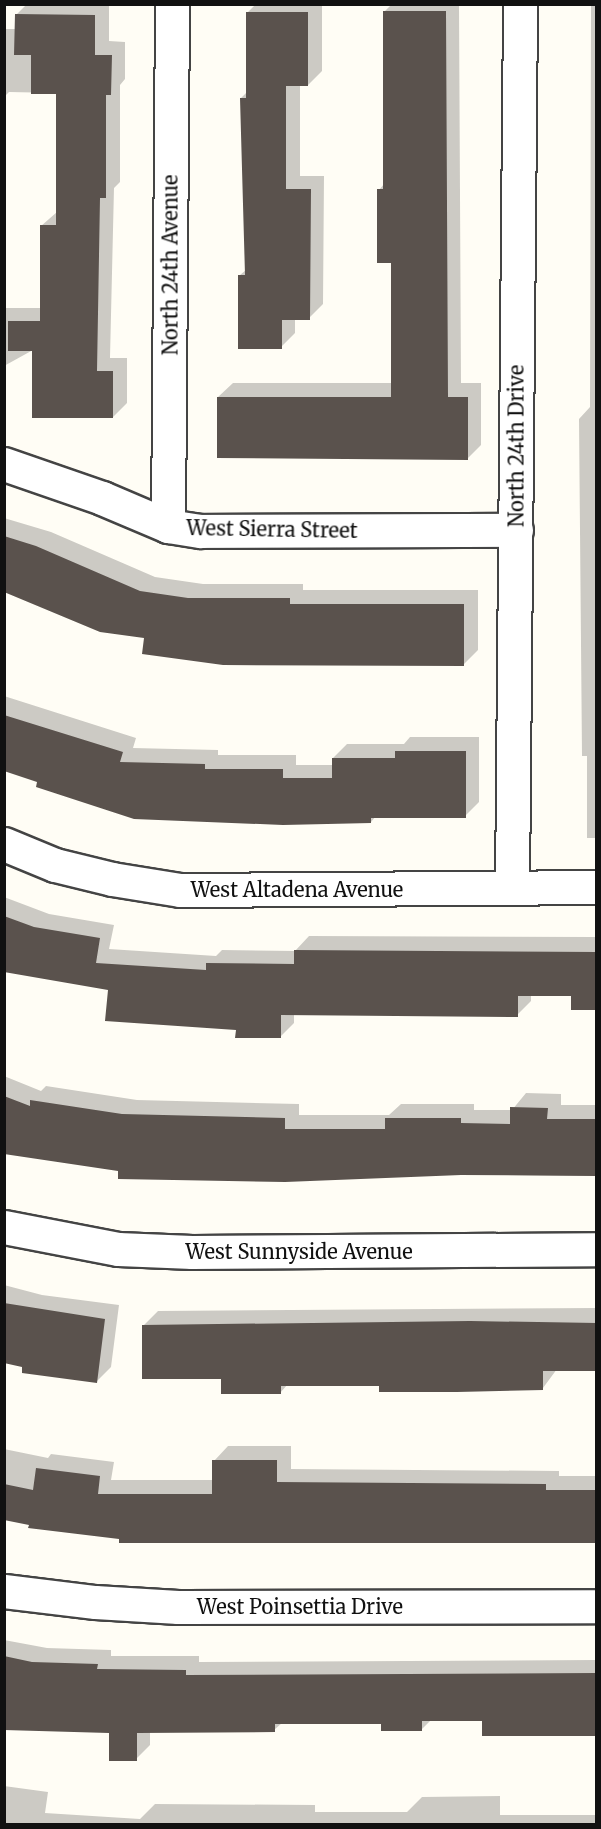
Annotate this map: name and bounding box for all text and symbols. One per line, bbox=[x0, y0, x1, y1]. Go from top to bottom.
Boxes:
street label: North 24th Avenue bbox=[158, 175, 182, 355]
street label: North 24th Drive bbox=[504, 365, 528, 527]
street label: West Sierra Street bbox=[186, 516, 358, 542]
street label: West Altadena Avenue bbox=[191, 877, 403, 901]
street label: West Sunnyside Avenue bbox=[185, 1239, 413, 1263]
street label: West Poinsettia Drive bbox=[197, 1594, 403, 1618]

